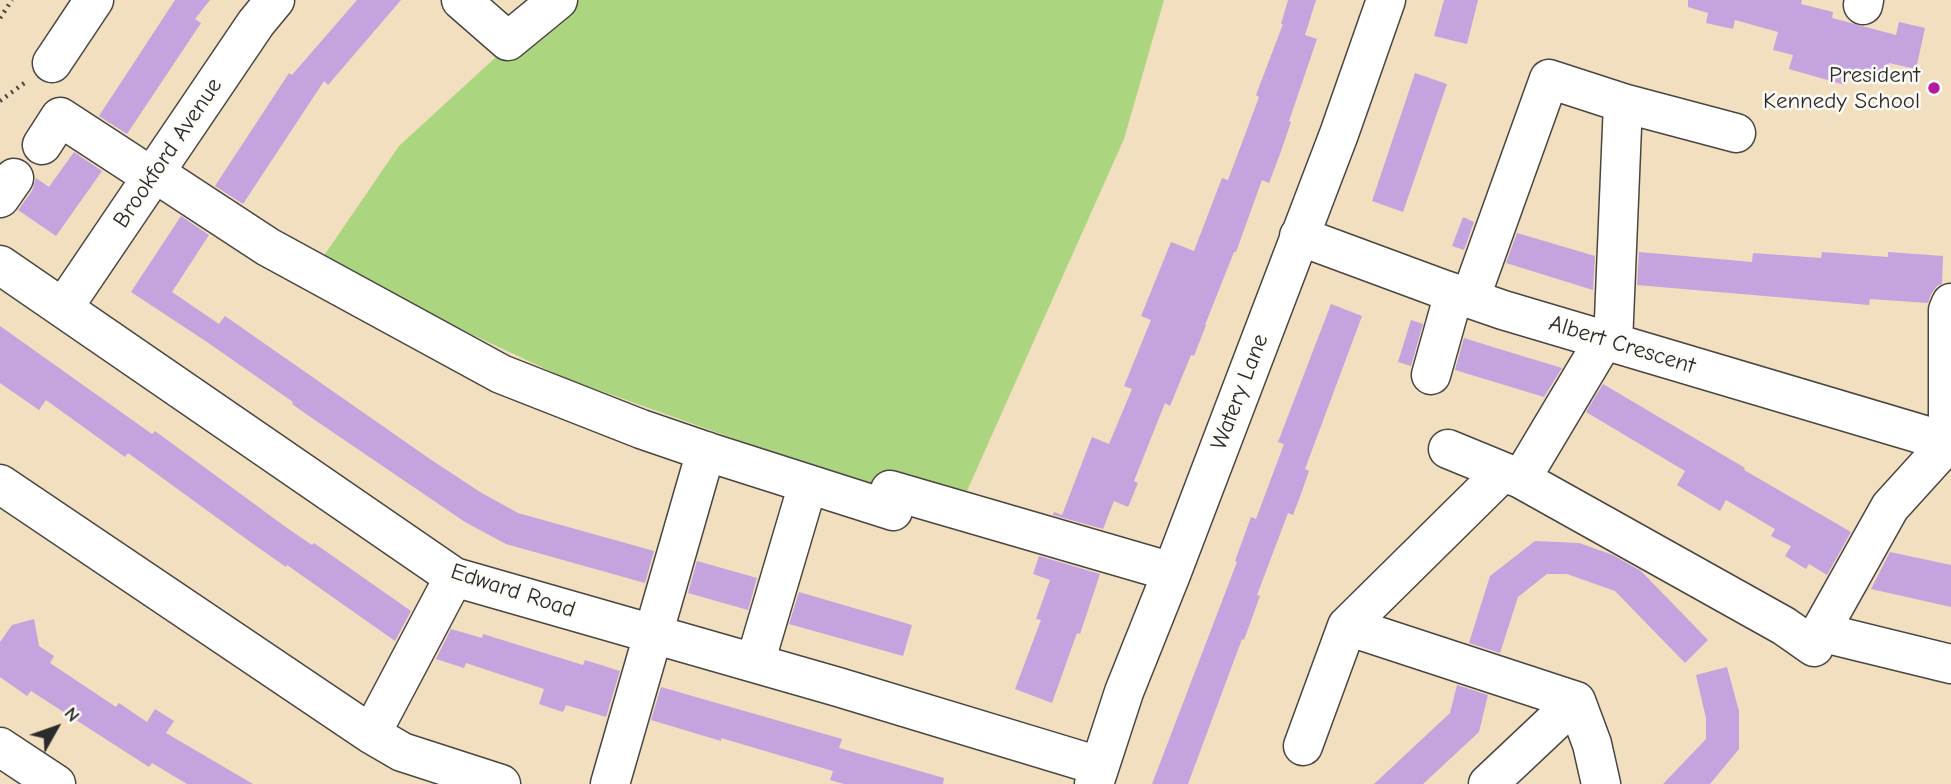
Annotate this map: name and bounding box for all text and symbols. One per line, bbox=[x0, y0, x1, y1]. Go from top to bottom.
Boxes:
place label: President Kennedy School bbox=[1763, 61, 1920, 115]
street label: Brookford Avenue bbox=[108, 73, 228, 233]
marker: President Kennedy School bbox=[1926, 80, 1942, 96]
street label: Albert Crescent bbox=[1546, 310, 1698, 380]
street label: Watery Lane bbox=[1205, 330, 1275, 454]
street label: Edward Road bbox=[447, 558, 579, 624]
north arrow bbox=[21, 693, 91, 763]
text: N bbox=[60, 703, 84, 726]

